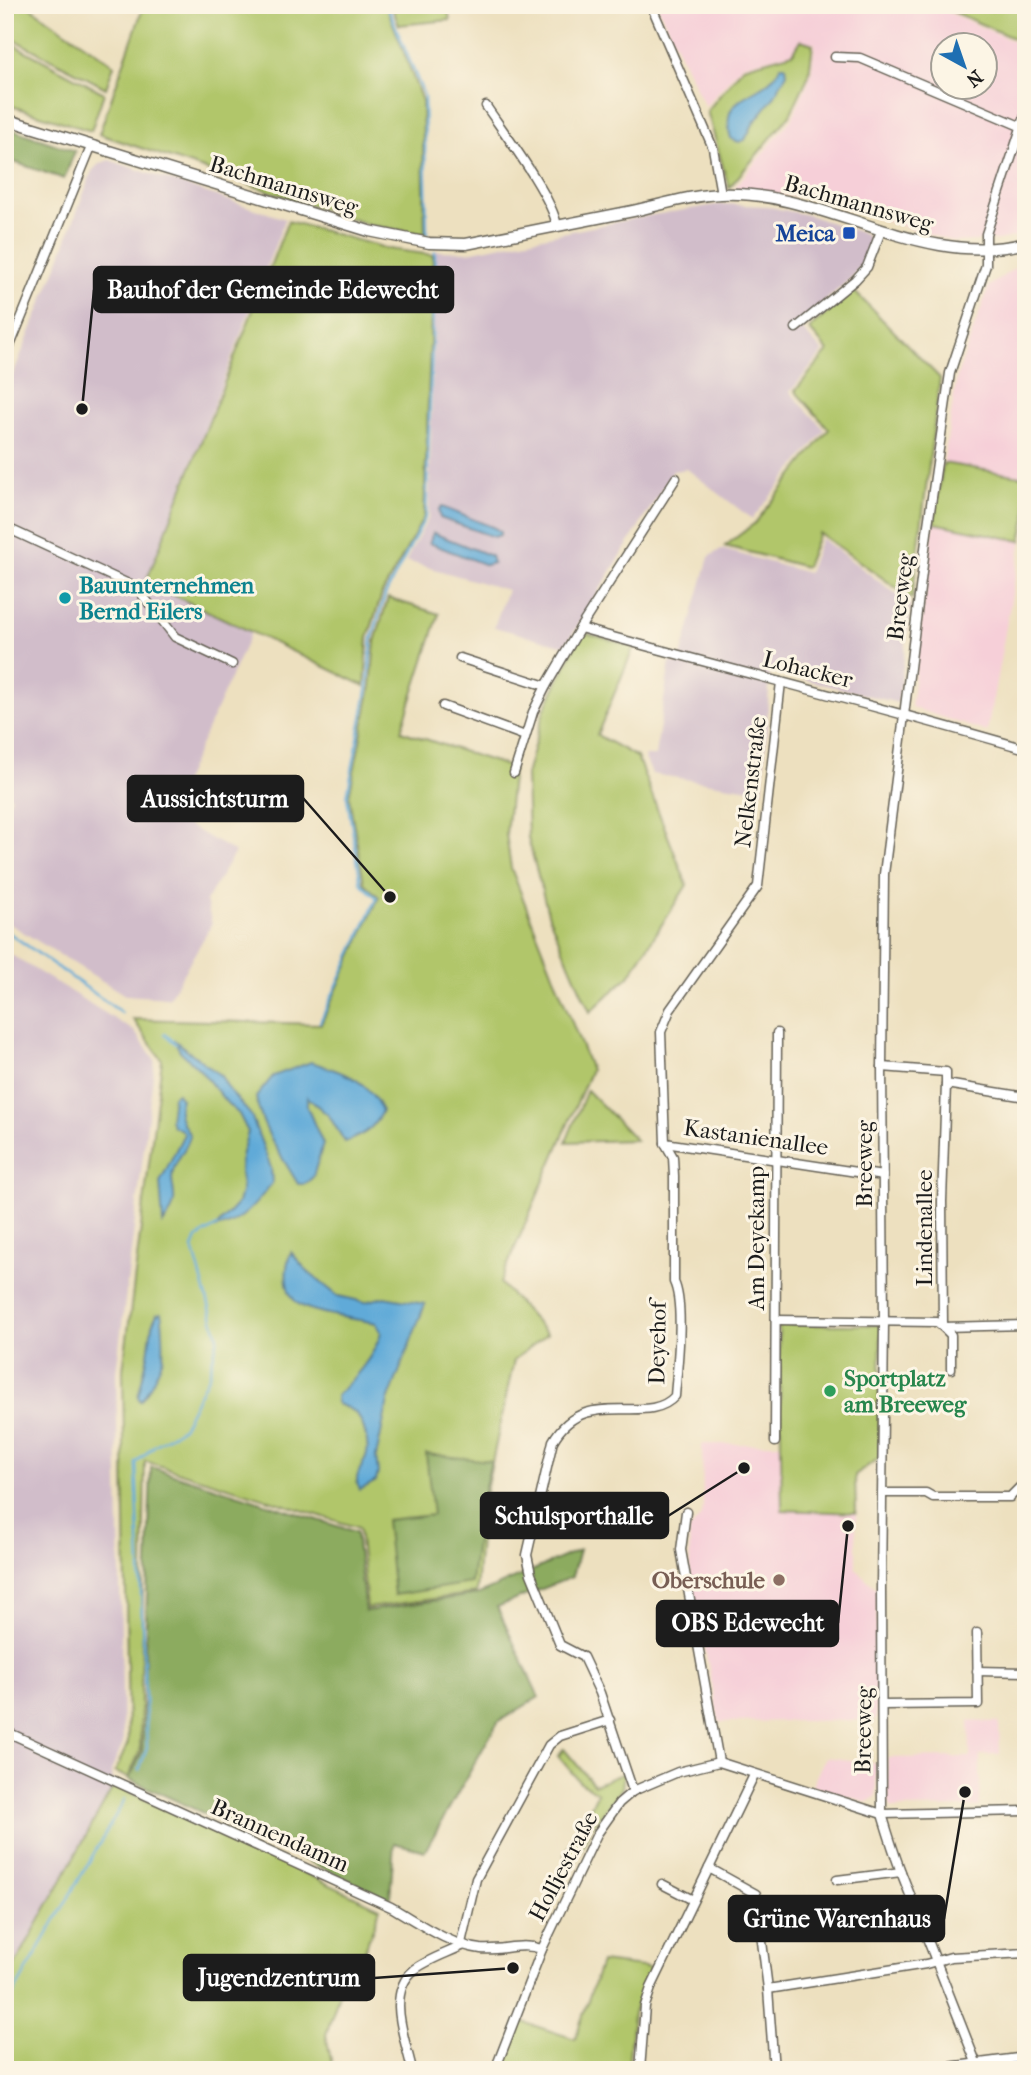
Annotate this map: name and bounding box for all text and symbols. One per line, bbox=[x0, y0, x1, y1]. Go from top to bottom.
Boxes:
north arrow bbox=[930, 32, 1000, 102]
text: N bbox=[961, 65, 987, 92]
street label: Bachmannsweg bbox=[206, 150, 362, 221]
street label: Bachmannsweg bbox=[781, 169, 937, 238]
place label: Meica bbox=[775, 220, 836, 247]
marker: Meica bbox=[841, 225, 857, 241]
callout: Bauhof der Gemeinde Edewecht bbox=[94, 267, 453, 312]
text: Bauhof der Gemeinde Edewecht bbox=[107, 276, 439, 304]
street label: Breeweg bbox=[882, 551, 919, 642]
place label: Bauunternehmen Bernd Eilers bbox=[79, 572, 255, 625]
marker: Bauunternehmen Bernd Eilers bbox=[57, 590, 73, 606]
street label: Lohacker bbox=[760, 645, 856, 694]
street label: Nelkenstraße bbox=[729, 715, 772, 849]
callout: Aussichtsturm bbox=[128, 776, 303, 821]
text: Aussichtsturm bbox=[139, 785, 290, 813]
street label: Kastanienallee bbox=[682, 1114, 830, 1161]
street label: Breeweg bbox=[851, 1120, 878, 1208]
street label: Am Deyekamp bbox=[743, 1166, 770, 1311]
street label: Lindenallee bbox=[911, 1169, 938, 1287]
street label: Deyehof bbox=[643, 1297, 672, 1385]
place label: Sportplatz am Breeweg bbox=[844, 1365, 967, 1418]
marker: Sportplatz am Breeweg bbox=[822, 1383, 838, 1399]
callout: Schulsporthalle bbox=[481, 1493, 668, 1538]
text: Schulsporthalle bbox=[495, 1502, 653, 1530]
place label: Oberschule bbox=[652, 1567, 766, 1594]
marker: Oberschule bbox=[771, 1572, 787, 1588]
callout: OBS Edewecht bbox=[657, 1601, 838, 1646]
text: OBS Edewecht bbox=[672, 1609, 825, 1637]
street label: Breeweg bbox=[849, 1685, 878, 1774]
street label: Brannendamm bbox=[207, 1793, 353, 1878]
street label: Holljestraße bbox=[523, 1807, 604, 1926]
callout: Grüne Warenhaus bbox=[729, 1896, 944, 1941]
text: Grüne Warenhaus bbox=[743, 1905, 931, 1933]
callout: Jugendzentrum bbox=[184, 1955, 374, 2000]
text: Jugendzentrum bbox=[196, 1964, 361, 1992]

